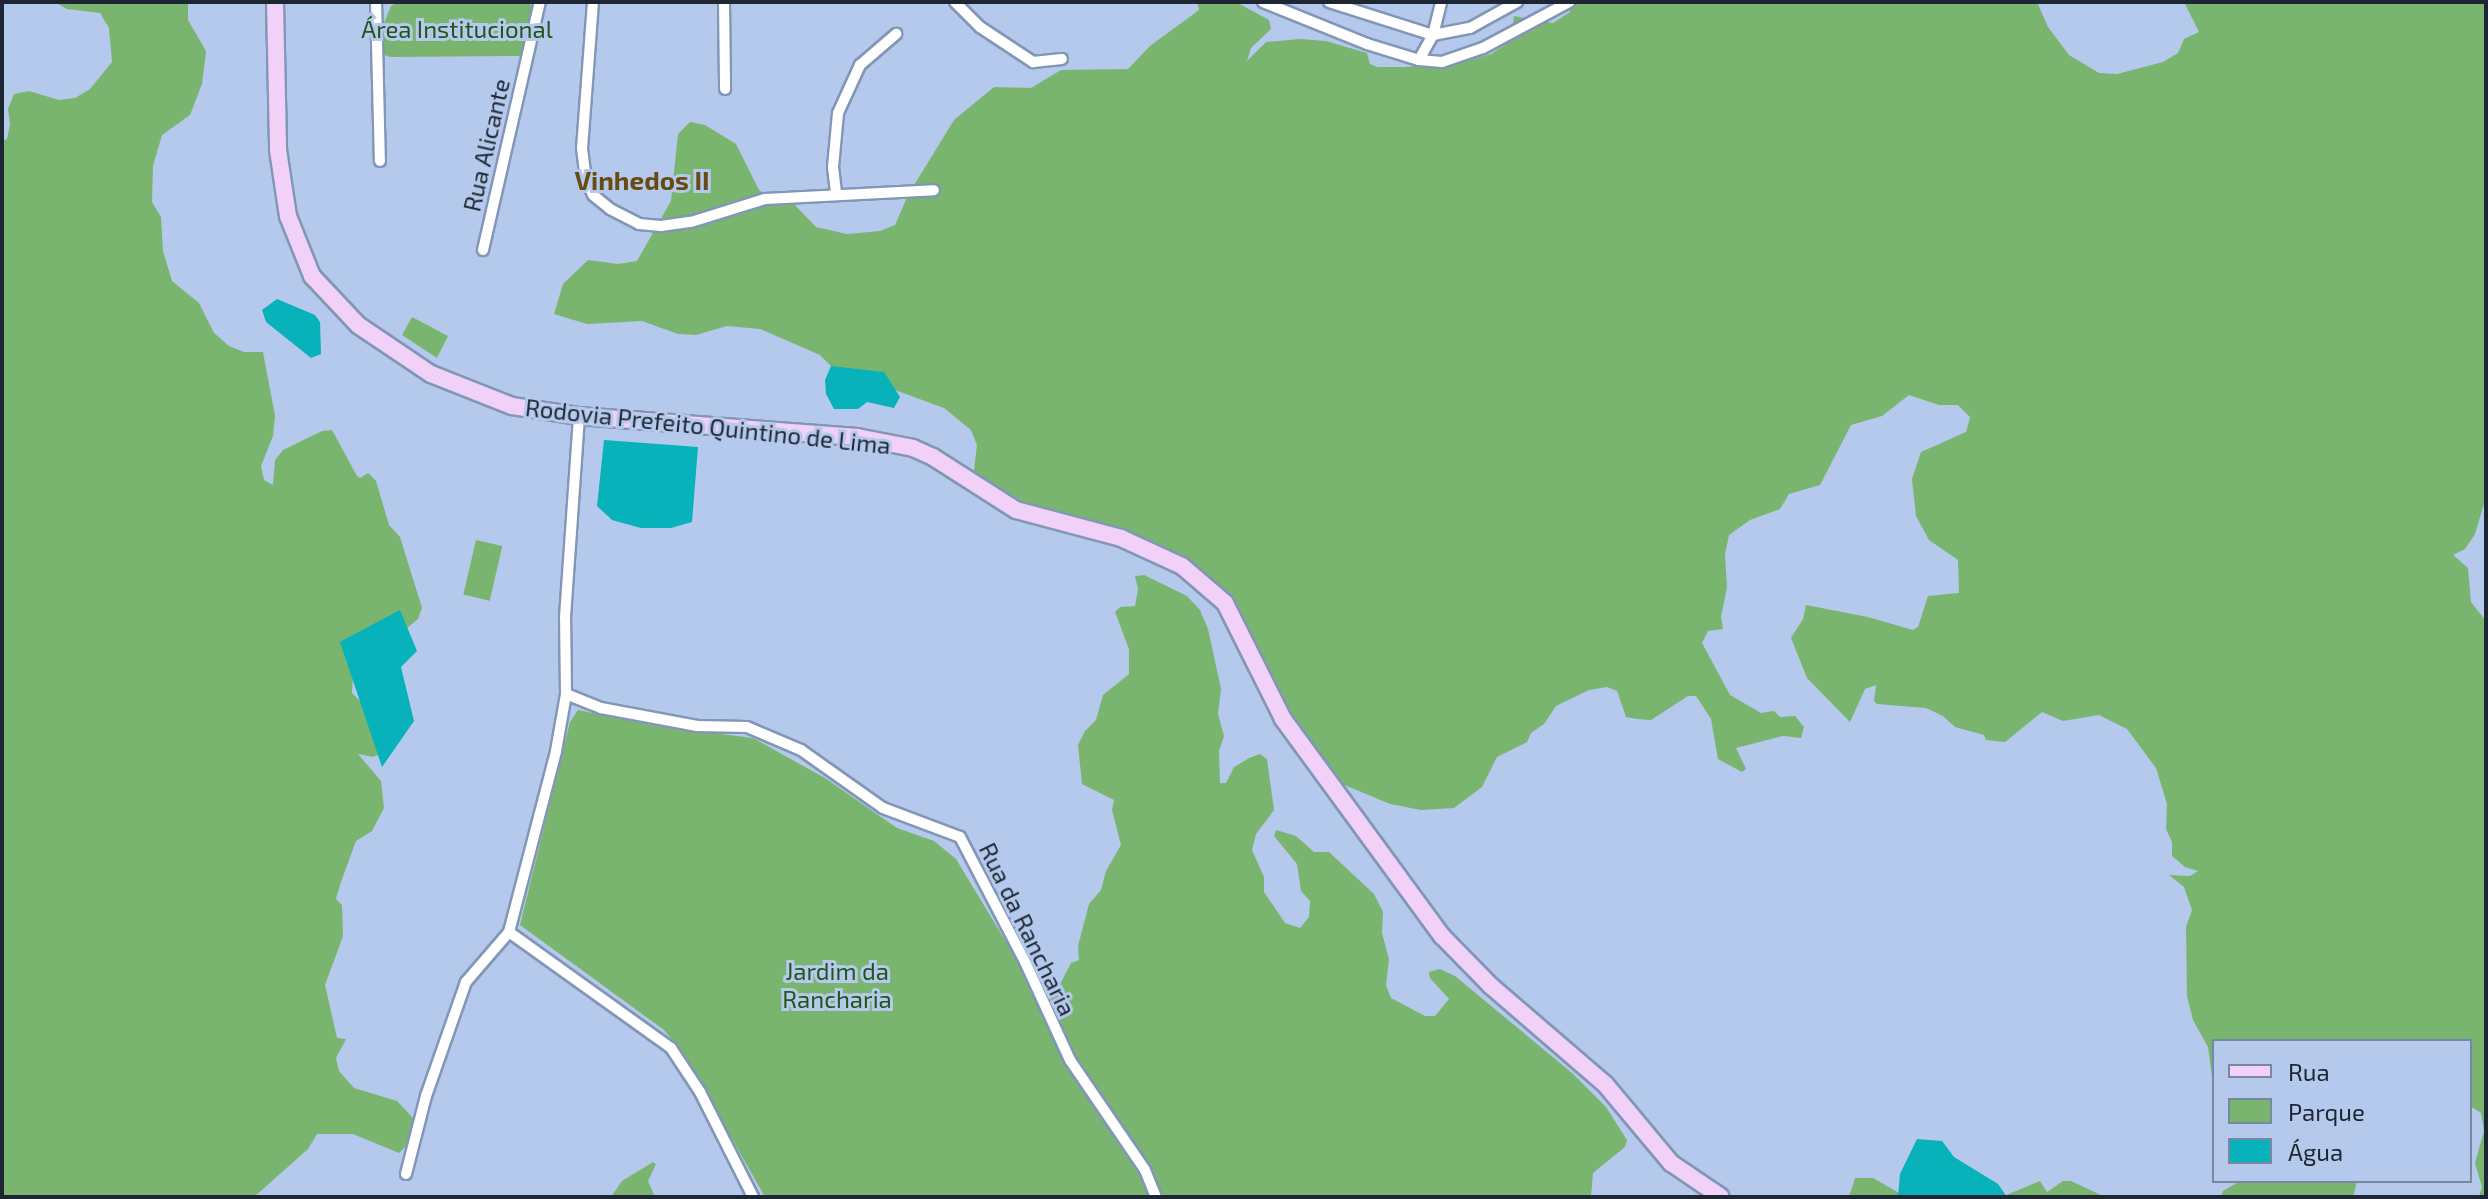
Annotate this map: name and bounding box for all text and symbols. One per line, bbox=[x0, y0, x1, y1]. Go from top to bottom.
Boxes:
park label: Área Institucional bbox=[361, 15, 553, 43]
street label: Rua Alicante bbox=[457, 76, 515, 214]
district label: Vinhedos II bbox=[574, 164, 710, 196]
street label: Rodovia Prefeito Quintino de Lima bbox=[524, 392, 892, 460]
street label: Rua da Rancharia bbox=[974, 838, 1082, 1020]
park label: Jardim da Rancharia bbox=[782, 957, 892, 1013]
legend bbox=[2212, 1039, 2472, 1183]
text: Rua bbox=[2288, 1057, 2330, 1086]
text: Parque bbox=[2288, 1097, 2365, 1126]
text: Água bbox=[2288, 1137, 2343, 1166]

